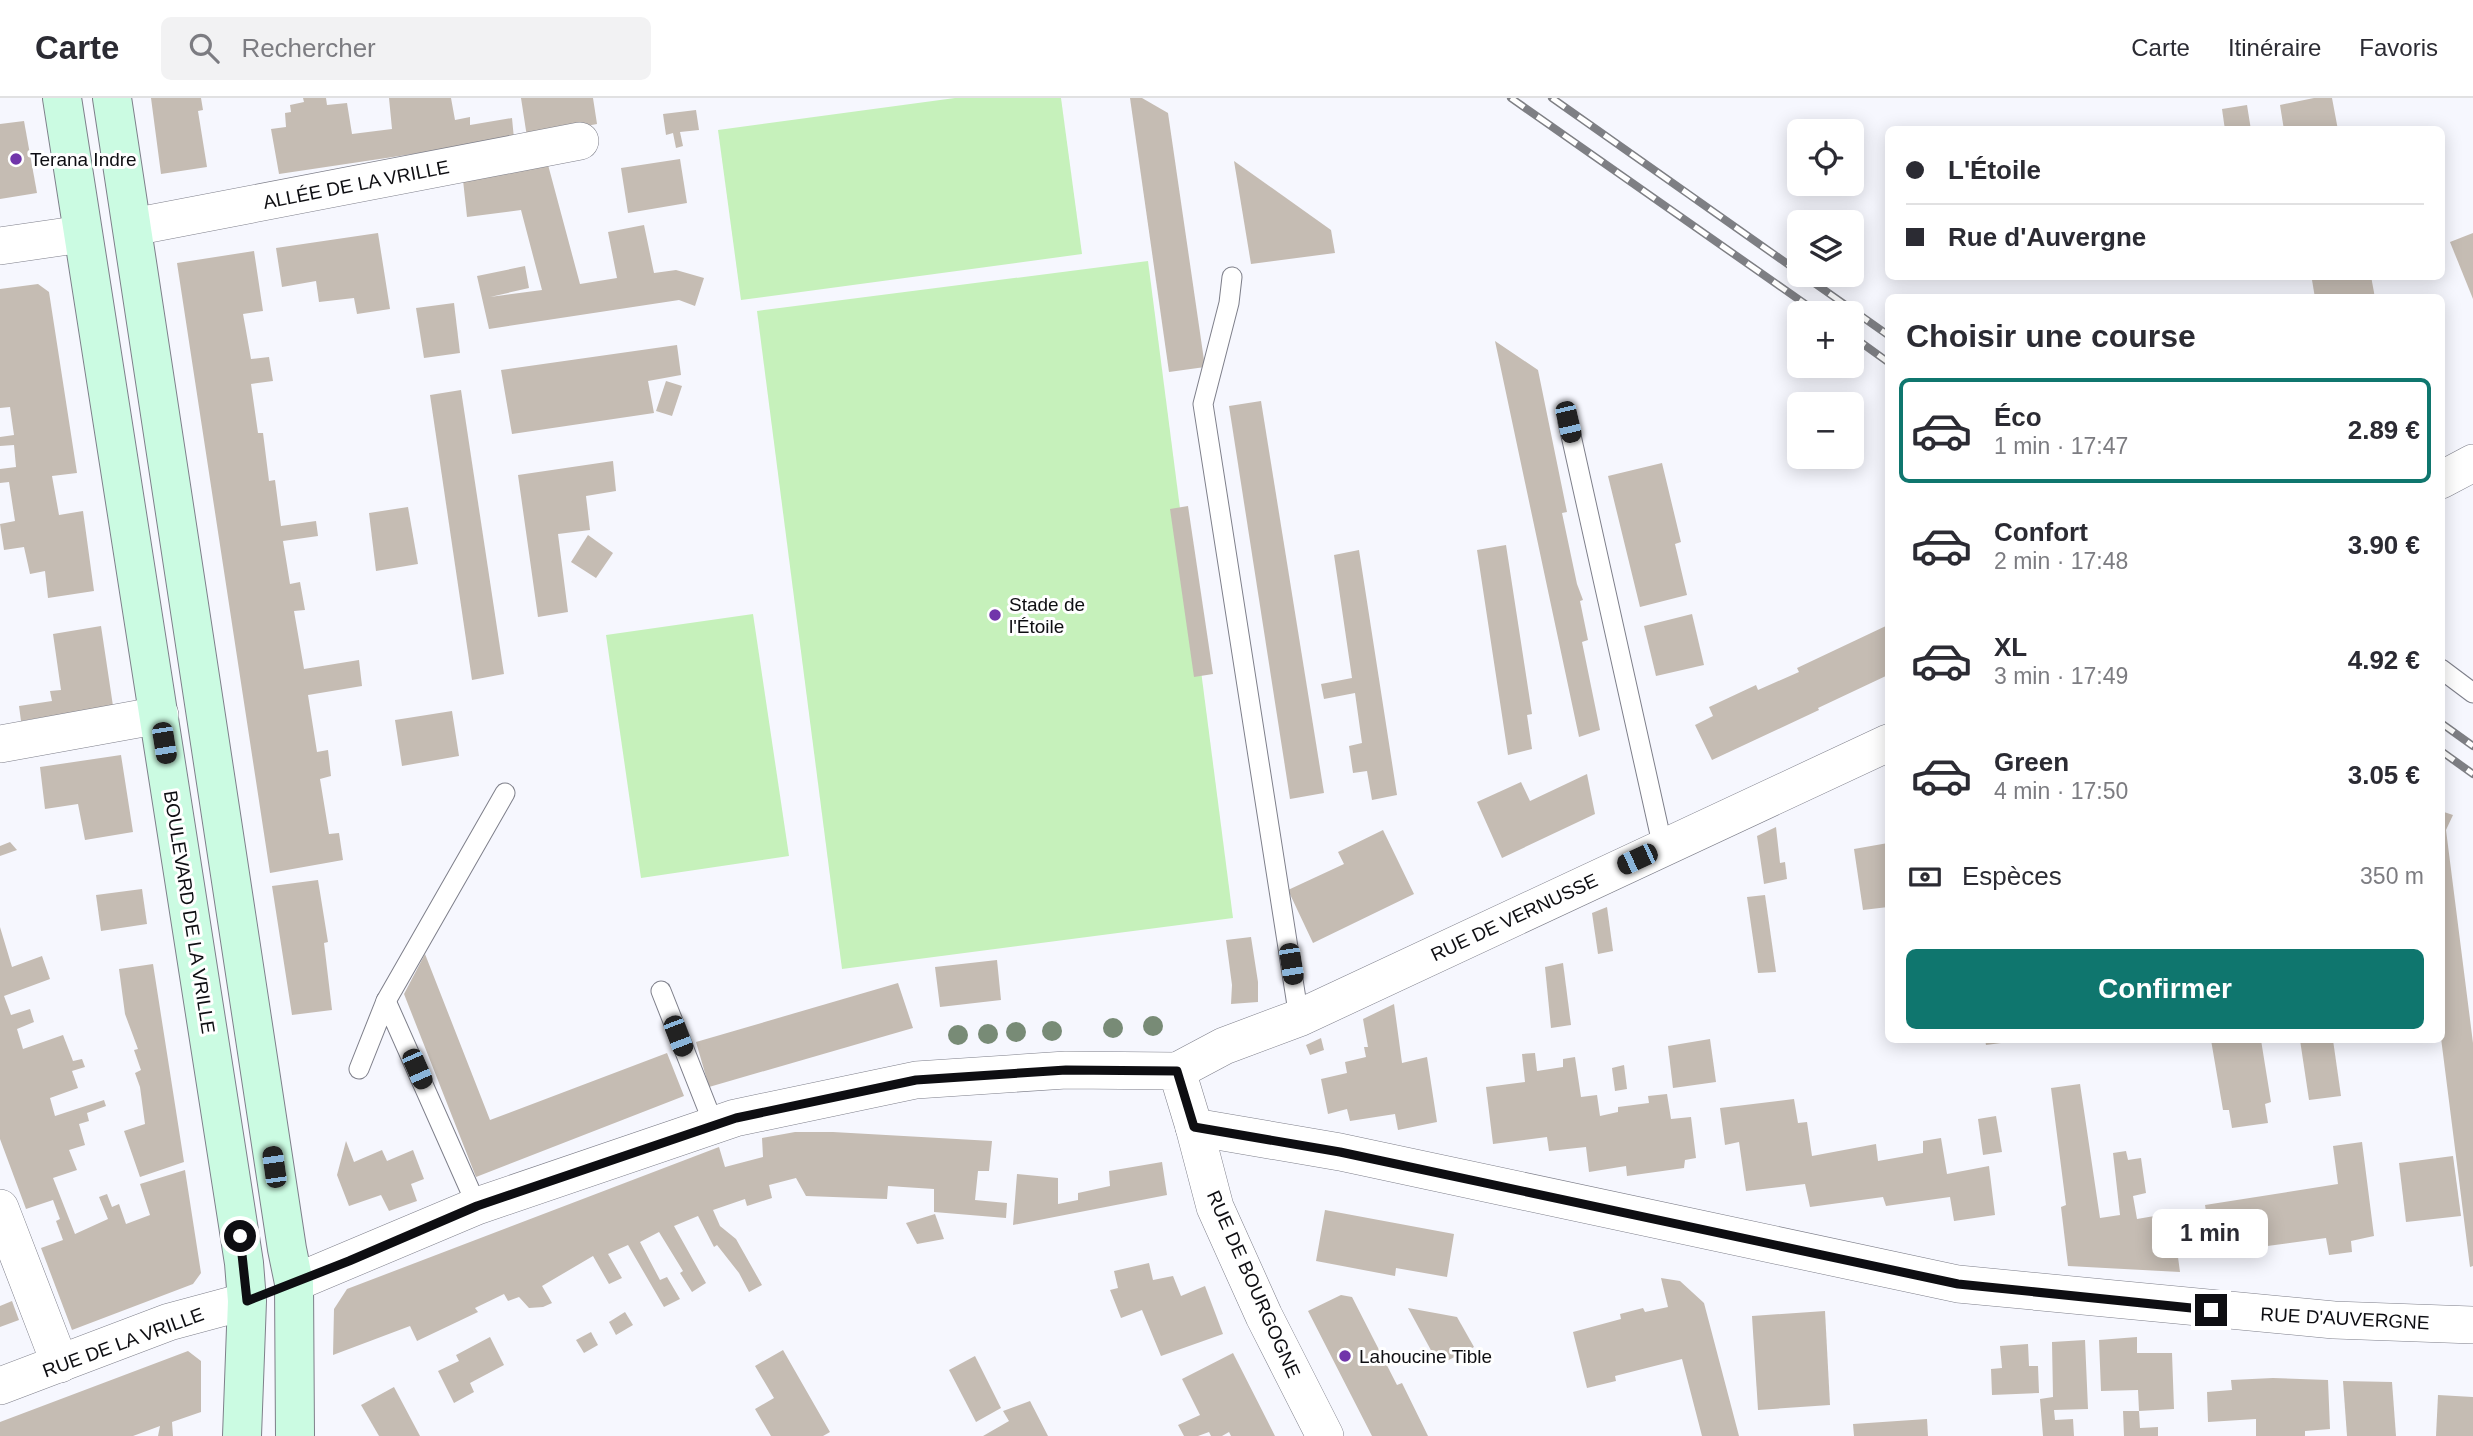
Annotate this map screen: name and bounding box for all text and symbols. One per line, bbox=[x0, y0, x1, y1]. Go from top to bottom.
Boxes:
search box bbox=[161, 17, 651, 80]
text: Carte bbox=[35, 29, 119, 66]
icon: search bbox=[185, 29, 223, 67]
text: Rechercher bbox=[241, 33, 376, 63]
text: Carte bbox=[2131, 34, 2190, 61]
text: Itinéraire bbox=[2228, 34, 2321, 61]
text: Favoris bbox=[2359, 34, 2438, 61]
map controls bbox=[1787, 119, 1864, 469]
button: locate bbox=[1787, 119, 1864, 196]
place label: Terana Indre bbox=[30, 149, 137, 170]
marker: Terana Indre bbox=[8, 151, 24, 167]
text: L'Étoile bbox=[1948, 155, 2041, 185]
street label: ALLÉE DE LA VRILLE bbox=[261, 156, 451, 213]
button: layers bbox=[1787, 210, 1864, 287]
text: Rue d'Auvergne bbox=[1948, 222, 2146, 252]
button: + bbox=[1787, 301, 1864, 378]
text: Choisir une course bbox=[1906, 318, 2196, 354]
button: − bbox=[1787, 392, 1864, 469]
car bbox=[1554, 399, 1583, 445]
icon: car bbox=[1910, 399, 1973, 462]
text: Éco bbox=[1994, 402, 2042, 432]
text: 2.89 € bbox=[2348, 415, 2420, 445]
text: 1 min · 17:47 bbox=[1994, 433, 2128, 459]
icon: car bbox=[1910, 514, 1973, 577]
text: Confort bbox=[1994, 517, 2088, 547]
text: 3.90 € bbox=[2348, 530, 2420, 560]
text: 2 min · 17:48 bbox=[1994, 548, 2128, 574]
place label: Stade de l'Étoile bbox=[1009, 594, 1085, 637]
marker: Stade de l'Étoile bbox=[987, 607, 1003, 623]
icon: car bbox=[1910, 629, 1973, 692]
text: XL bbox=[1994, 632, 2027, 662]
text: 4.92 € bbox=[2348, 645, 2420, 675]
text: 3 min · 17:49 bbox=[1994, 663, 2128, 689]
car bbox=[151, 721, 178, 765]
icon: car bbox=[1910, 744, 1973, 807]
text: Green bbox=[1994, 747, 2069, 777]
text: 3.05 € bbox=[2348, 760, 2420, 790]
text: 4 min · 17:50 bbox=[1994, 778, 2128, 804]
street label: BOULEVARD DE LA VRILLE bbox=[160, 789, 219, 1035]
car bbox=[1614, 841, 1661, 877]
icon: cash bbox=[1906, 858, 1944, 896]
text: Espèces bbox=[1962, 861, 2062, 891]
text: 350 m bbox=[2360, 863, 2424, 889]
street label: RUE DE VERNUSSE bbox=[1427, 870, 1601, 965]
car bbox=[1278, 942, 1305, 986]
button: Confirmer bbox=[1906, 949, 2424, 1029]
car bbox=[661, 1013, 696, 1059]
car bbox=[399, 1046, 436, 1092]
car bbox=[261, 1145, 288, 1189]
street label: RUE DE BOURGOGNE bbox=[1203, 1187, 1304, 1381]
callout: 1 min bbox=[2153, 1208, 2269, 1258]
route start bbox=[224, 1220, 256, 1252]
text: 1 min bbox=[2180, 1220, 2240, 1246]
route end bbox=[2195, 1294, 2227, 1326]
street label: RUE DE LA VRILLE bbox=[40, 1304, 207, 1381]
street label: RUE D'AUVERGNE bbox=[2260, 1304, 2430, 1333]
place label: Lahoucine Tible bbox=[1359, 1346, 1492, 1367]
marker: Lahoucine Tible bbox=[1337, 1348, 1353, 1364]

